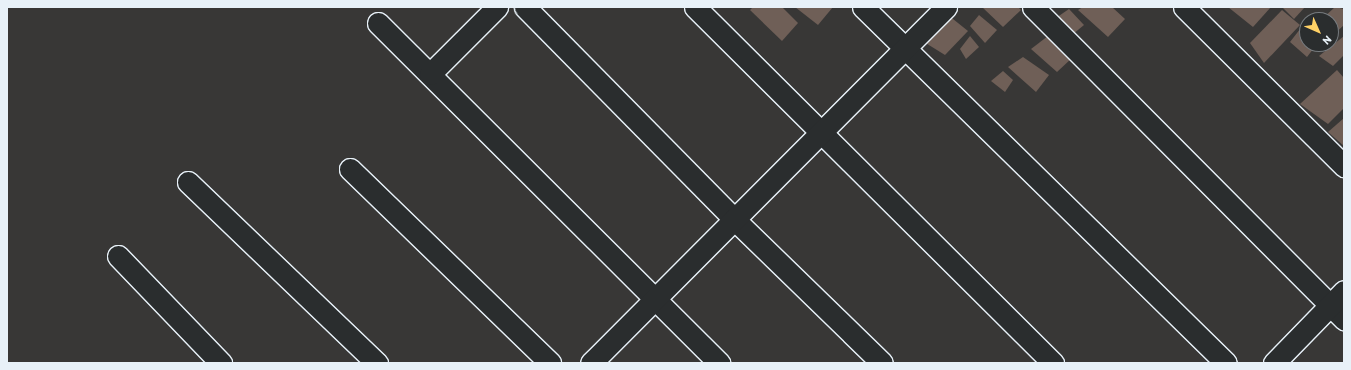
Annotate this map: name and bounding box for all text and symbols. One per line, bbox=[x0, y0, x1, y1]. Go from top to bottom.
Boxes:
north arrow bbox=[1299, 12, 1339, 52]
text: N bbox=[1320, 33, 1334, 47]

